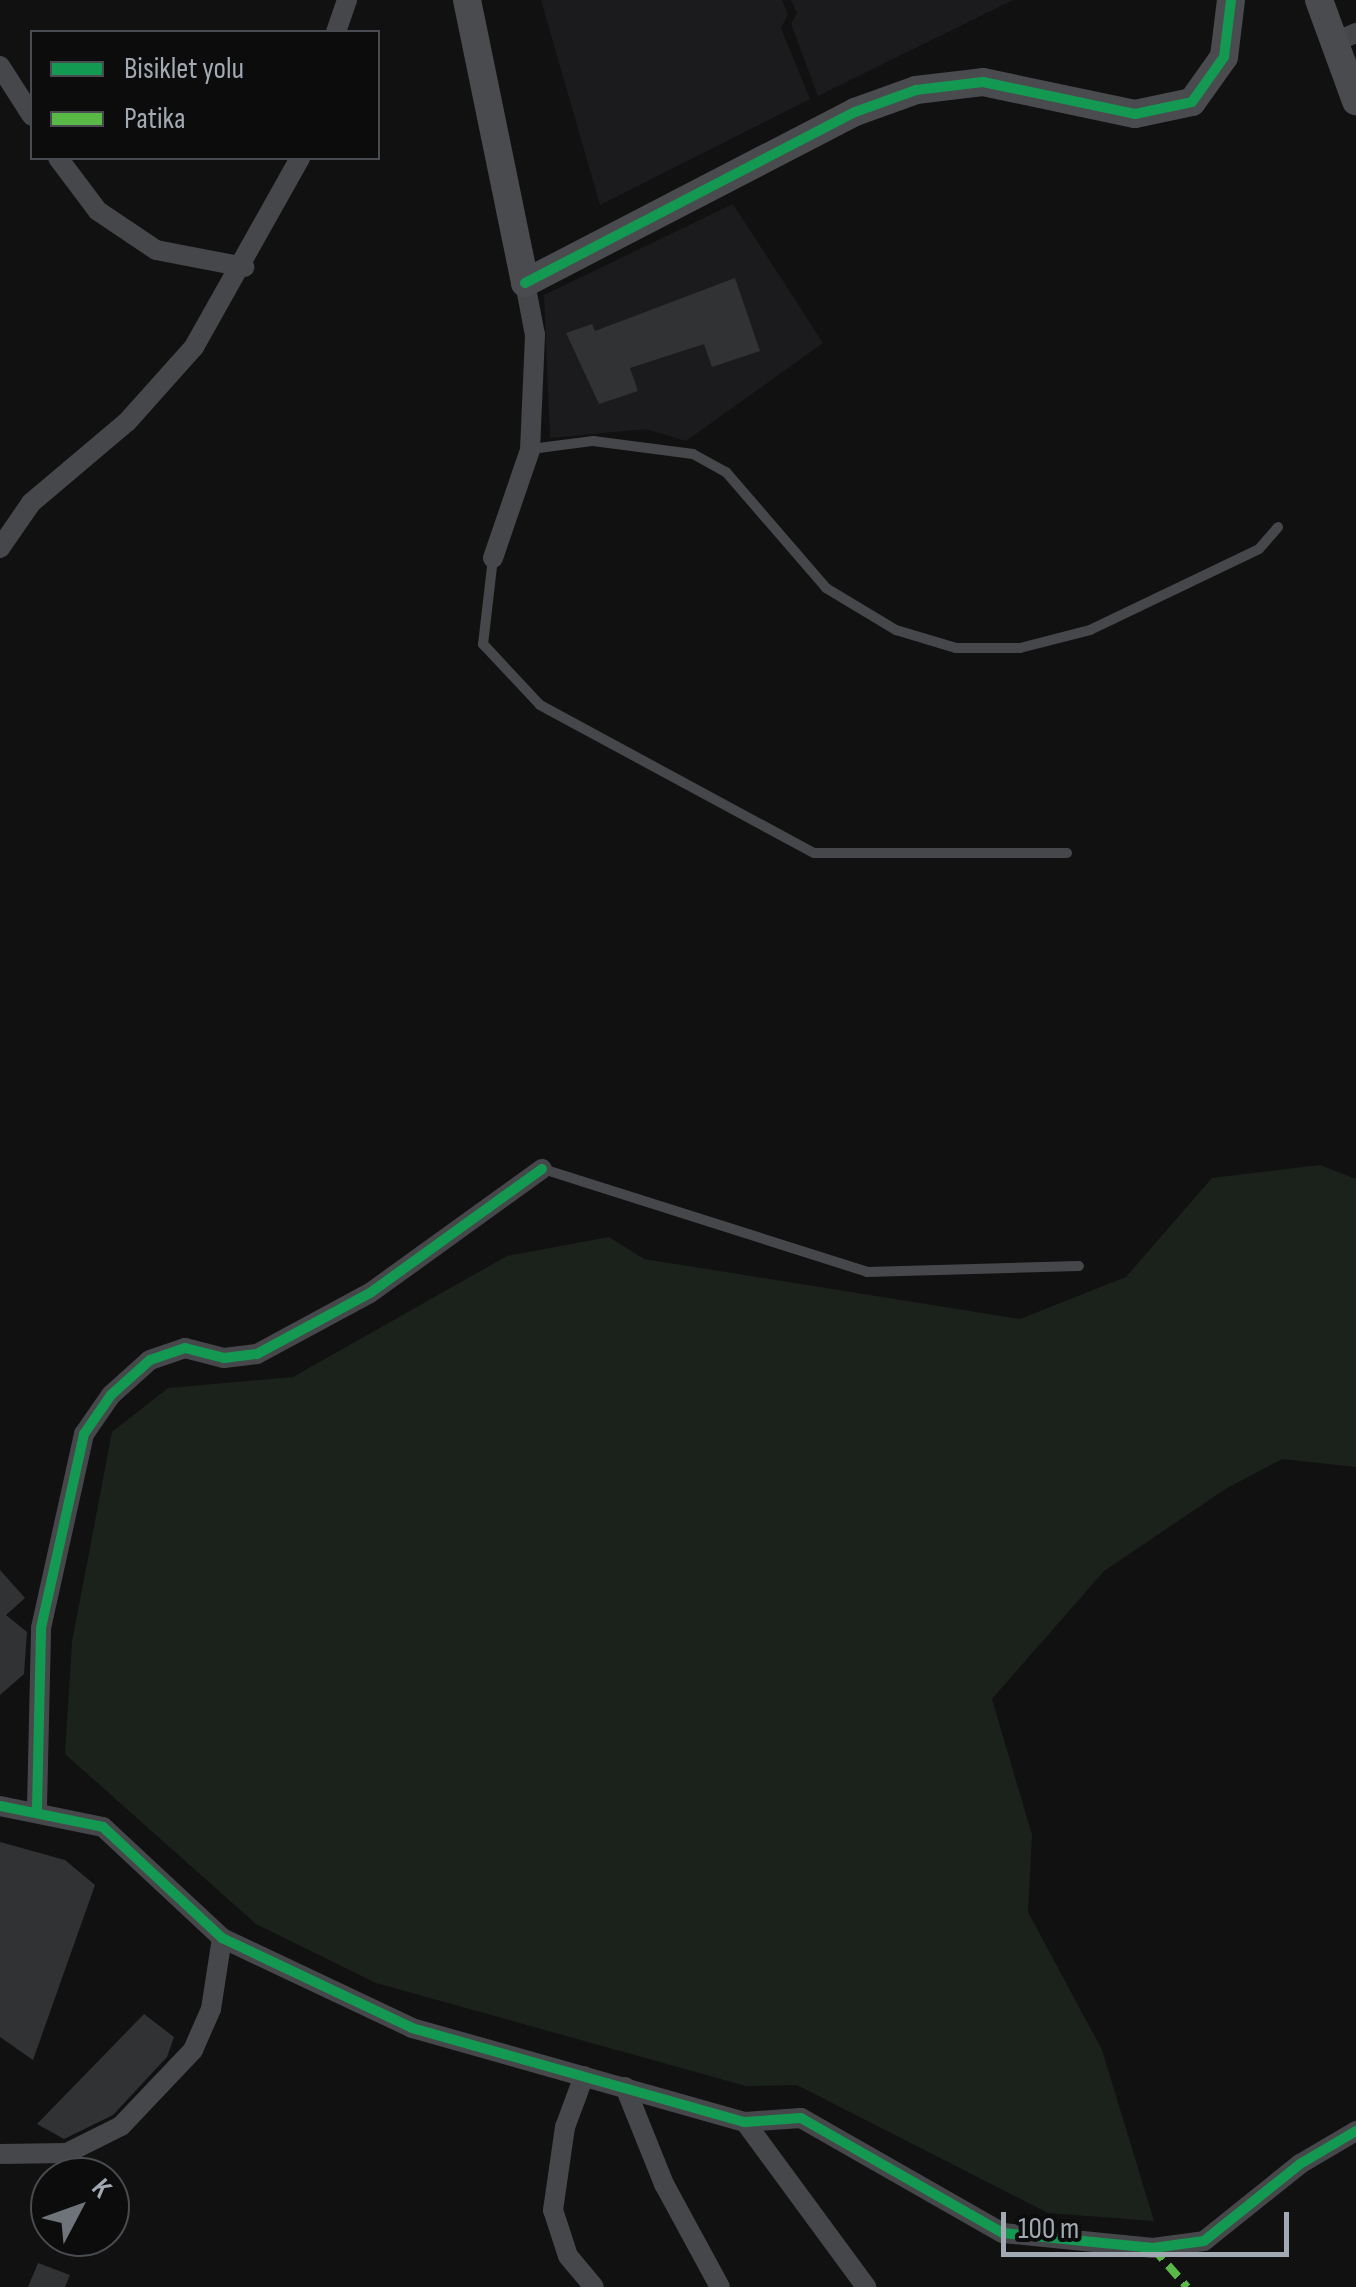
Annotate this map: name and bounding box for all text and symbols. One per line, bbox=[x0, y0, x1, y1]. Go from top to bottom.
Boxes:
legend bbox=[30, 30, 380, 160]
text: Bisiklet yolu bbox=[124, 51, 244, 87]
text: Patika bbox=[124, 101, 186, 137]
north arrow bbox=[30, 2157, 130, 2257]
text: K bbox=[85, 2172, 118, 2204]
scale bar bbox=[1006, 2192, 1294, 2254]
text: 100 m bbox=[1018, 2211, 1079, 2247]

